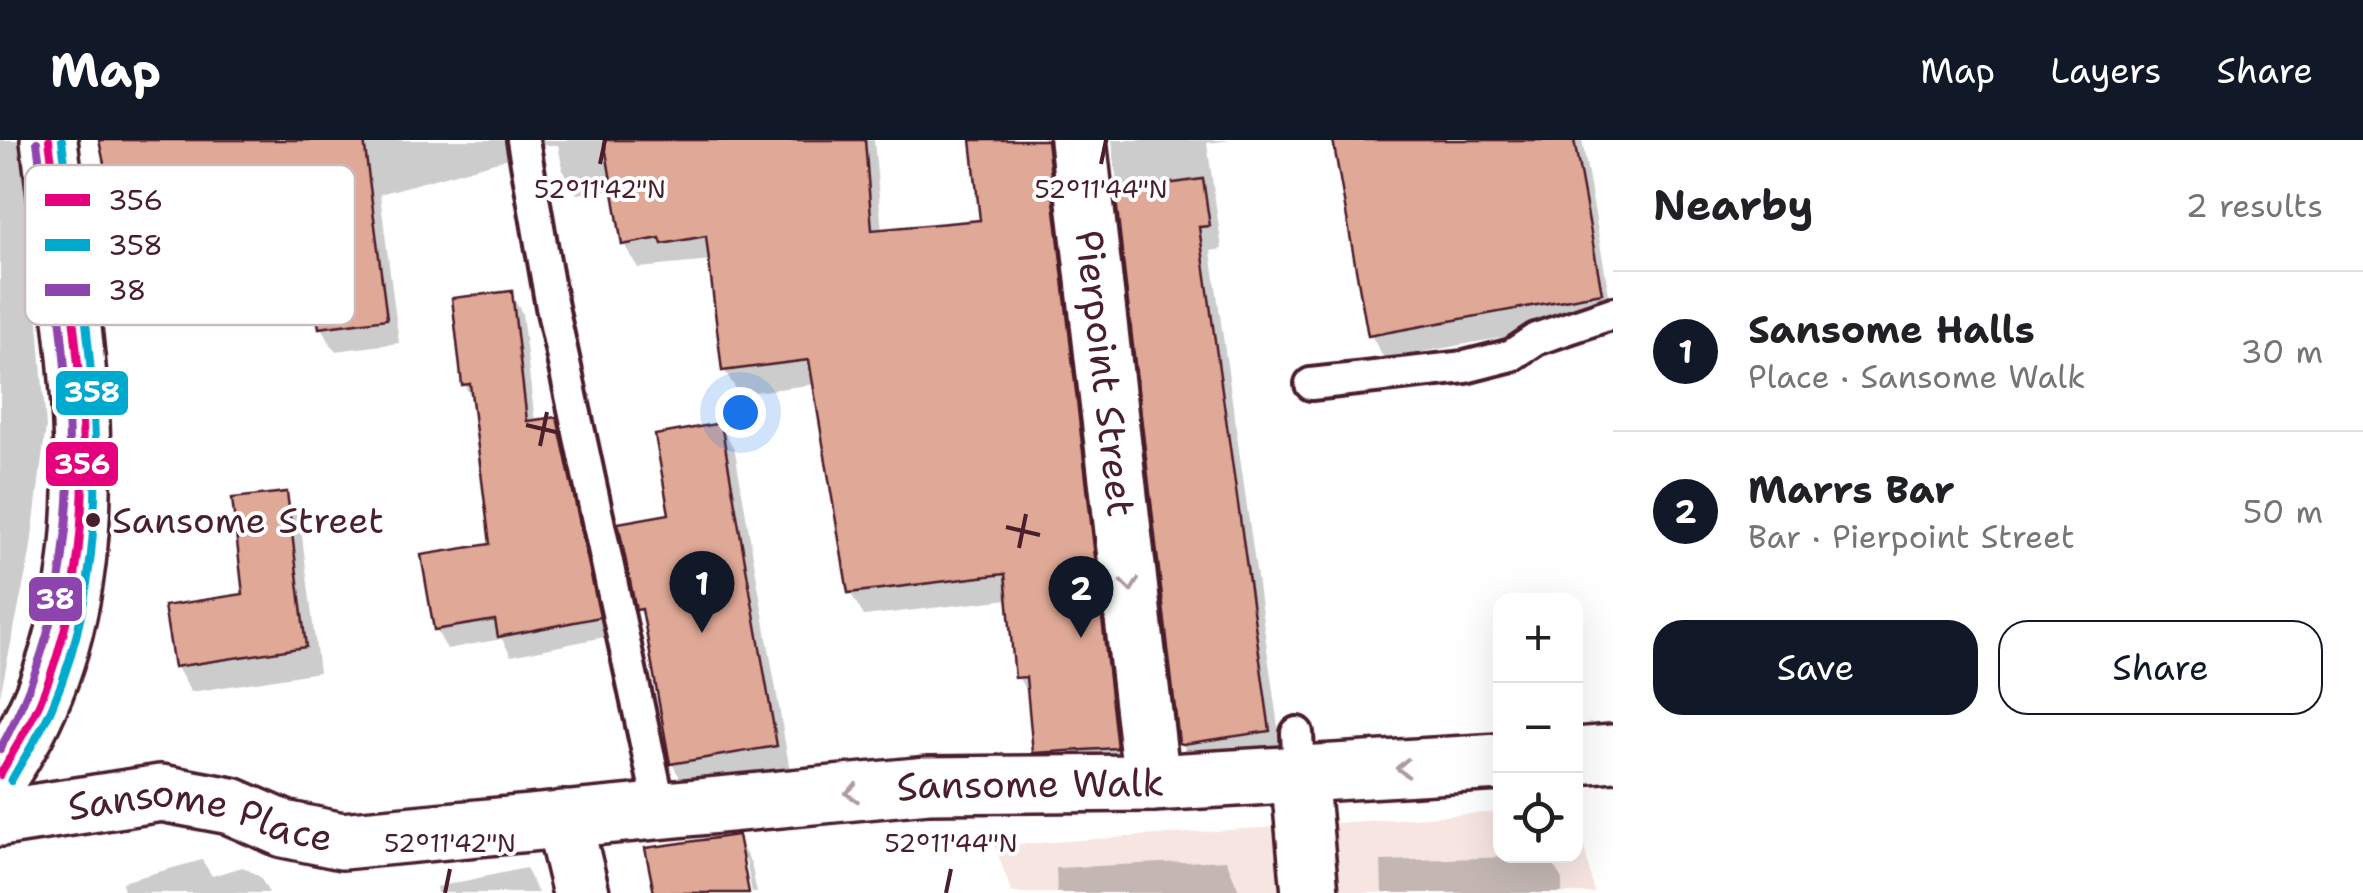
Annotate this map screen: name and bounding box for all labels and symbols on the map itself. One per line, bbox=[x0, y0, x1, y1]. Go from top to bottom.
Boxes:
legend bbox=[25, 165, 355, 325]
text: 52°11'42"N bbox=[534, 172, 666, 206]
text: 52°11'44"N bbox=[1035, 172, 1167, 206]
text: 356 bbox=[108, 181, 163, 219]
text: 358 bbox=[108, 226, 163, 264]
street label: Pierpoint Street bbox=[1064, 227, 1147, 520]
text: 38 bbox=[108, 271, 146, 309]
line badge: 358 bbox=[54, 369, 130, 417]
text: 358 bbox=[64, 373, 120, 411]
your location bbox=[715, 387, 766, 438]
line badge: 356 bbox=[44, 440, 120, 488]
text: 356 bbox=[54, 445, 110, 483]
place label: Sansome Street bbox=[112, 496, 384, 545]
marker: Sansome Street bbox=[83, 510, 103, 530]
pin: 1 bbox=[670, 550, 734, 633]
pin: 2 bbox=[1048, 556, 1114, 638]
line badge: 38 bbox=[27, 575, 84, 623]
one-way arrow bbox=[1119, 577, 1140, 593]
text: 38 bbox=[35, 580, 75, 618]
street label: Sansome Walk bbox=[894, 756, 1165, 813]
one-way arrow bbox=[1395, 758, 1411, 779]
street label: Sansome Place bbox=[64, 766, 338, 863]
one-way arrow bbox=[844, 782, 860, 803]
text: 52°11'42"N bbox=[384, 826, 516, 860]
text: 52°11'44"N bbox=[885, 826, 1017, 860]

